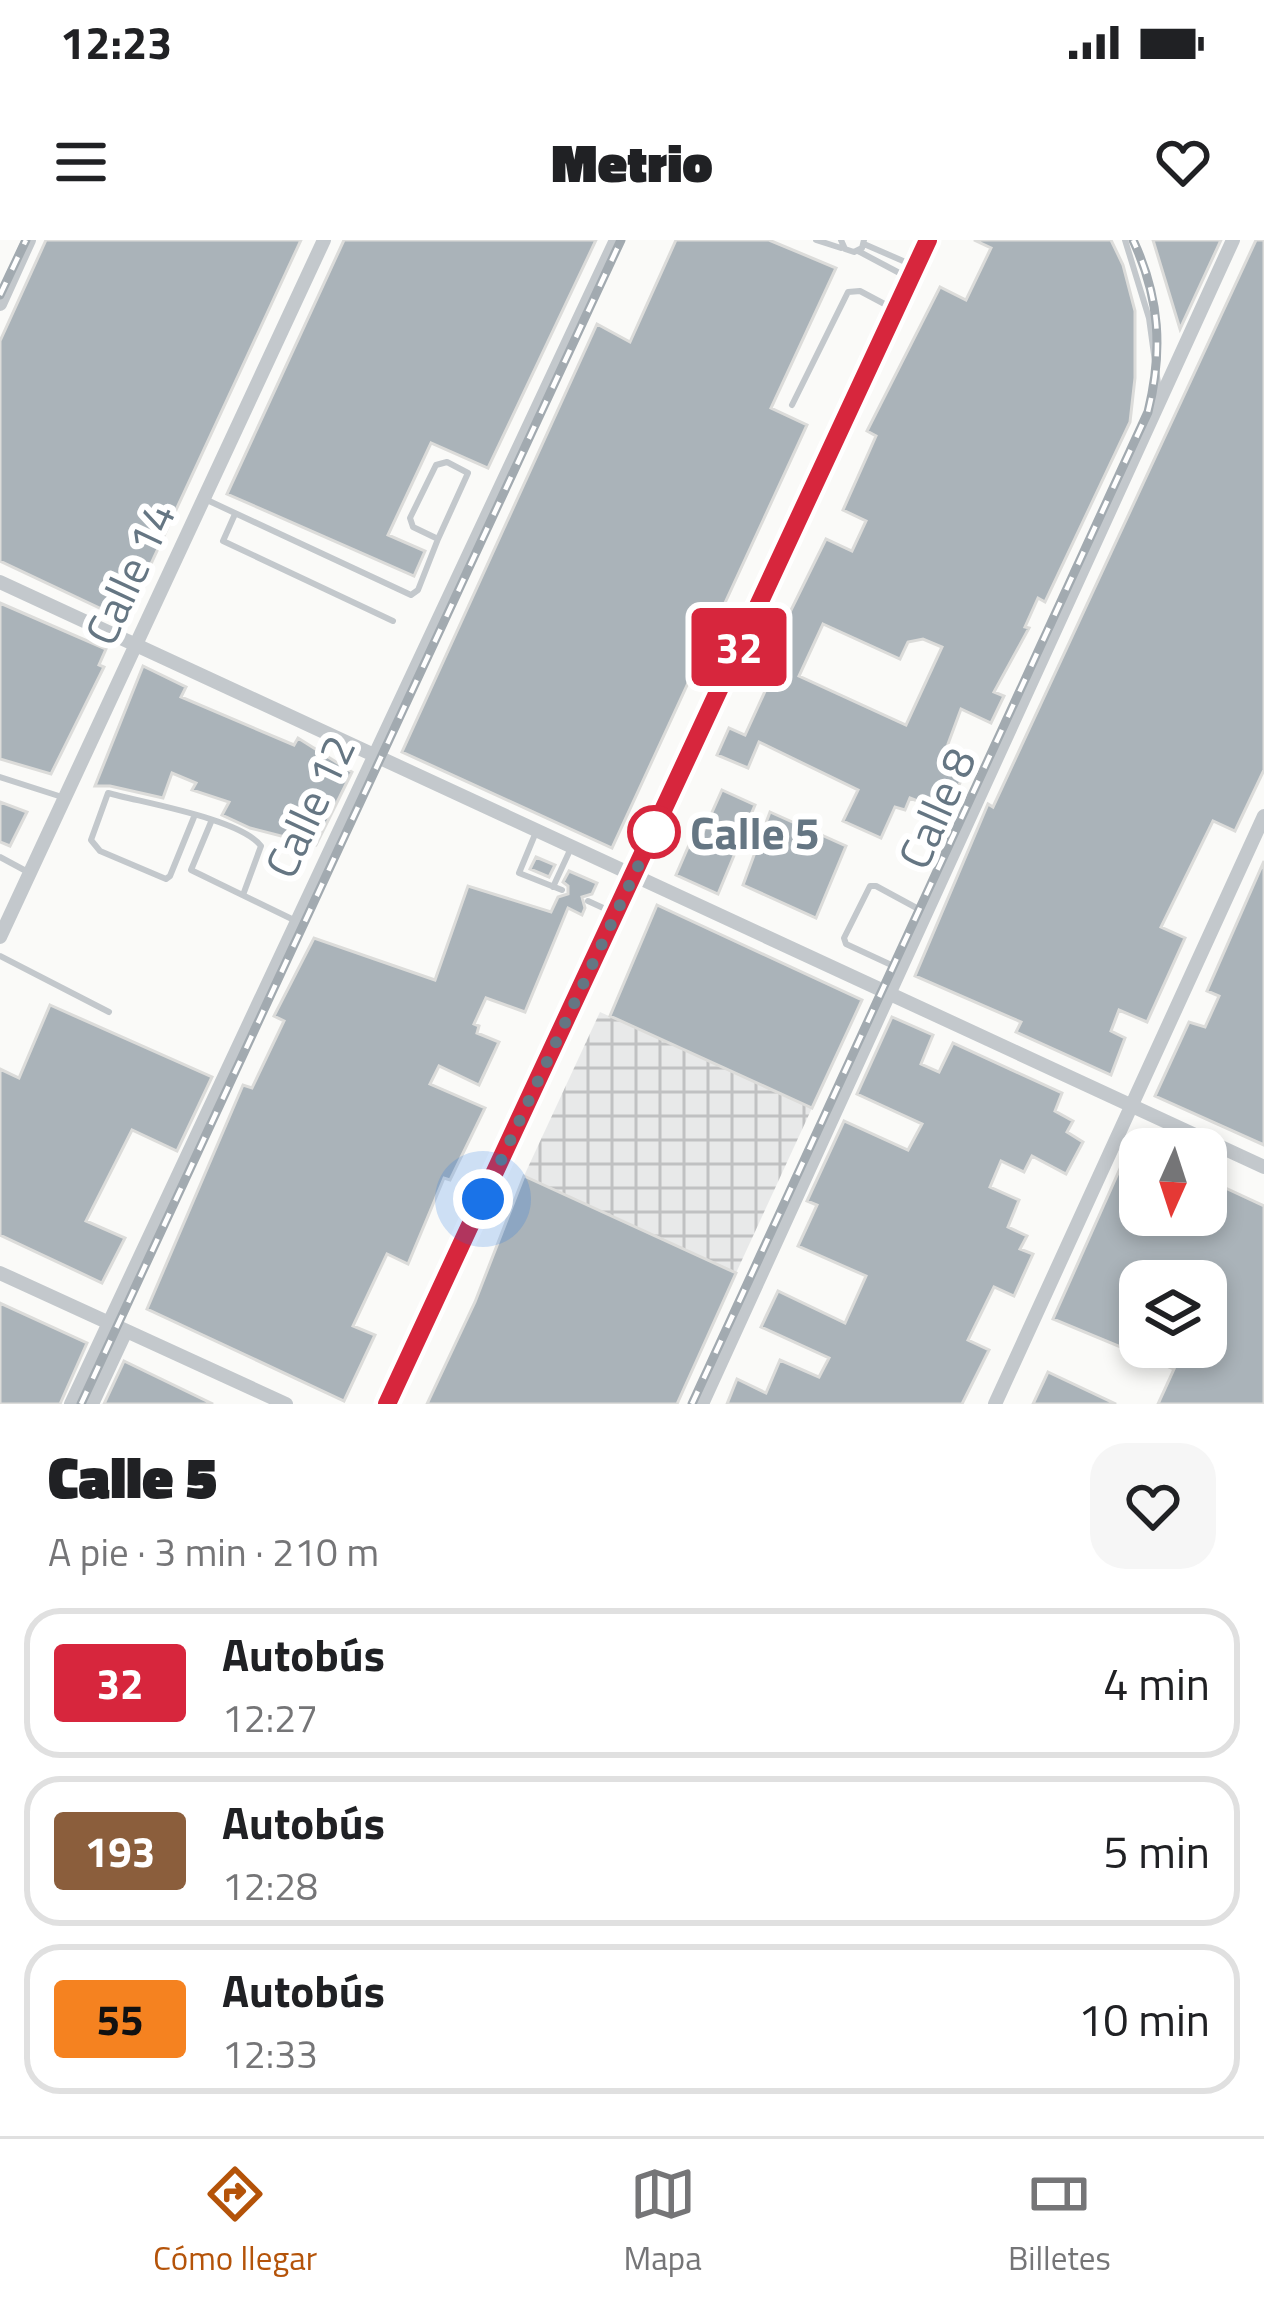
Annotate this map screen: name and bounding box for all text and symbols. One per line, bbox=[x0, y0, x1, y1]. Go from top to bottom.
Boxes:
text: 12:23 bbox=[60, 8, 172, 76]
text: Metrio bbox=[551, 121, 713, 203]
icon: menu bbox=[48, 129, 114, 195]
icon: heart bbox=[1150, 129, 1216, 195]
street label: Calle 14 bbox=[66, 490, 192, 656]
line badge: 32 bbox=[685, 608, 793, 686]
text: 32 bbox=[715, 615, 763, 679]
street label: Calle 12 bbox=[246, 723, 372, 889]
street label: Calle 8 bbox=[879, 737, 993, 879]
place label: Calle 5 bbox=[690, 798, 820, 866]
marker: Calle 5 bbox=[629, 807, 679, 857]
north arrow bbox=[1119, 1128, 1227, 1236]
map controls bbox=[1119, 1128, 1227, 1368]
your location bbox=[453, 1169, 513, 1229]
button: layers bbox=[1119, 1260, 1227, 1368]
text: Calle 5 bbox=[48, 1433, 217, 1520]
button: heart bbox=[1090, 1443, 1216, 1569]
text: A pie · 3 min · 210 m bbox=[48, 1522, 379, 1581]
text: Autobús bbox=[222, 1620, 385, 1688]
text: 4 min bbox=[1103, 1649, 1210, 1717]
text: 32 bbox=[96, 1651, 144, 1715]
text: 12:27 bbox=[222, 1688, 318, 1747]
text: Autobús bbox=[222, 1788, 385, 1856]
text: 5 min bbox=[1103, 1817, 1210, 1885]
text: 193 bbox=[85, 1819, 155, 1883]
text: 12:28 bbox=[222, 1856, 318, 1915]
text: Autobús bbox=[222, 1956, 385, 2024]
text: 10 min bbox=[1078, 1985, 1210, 2053]
text: 55 bbox=[96, 1987, 144, 2051]
text: 12:33 bbox=[222, 2024, 318, 2083]
tab: Cómo llegar bbox=[153, 2161, 317, 2283]
tab: Mapa bbox=[623, 2161, 702, 2283]
tab: Billetes bbox=[1008, 2161, 1111, 2283]

